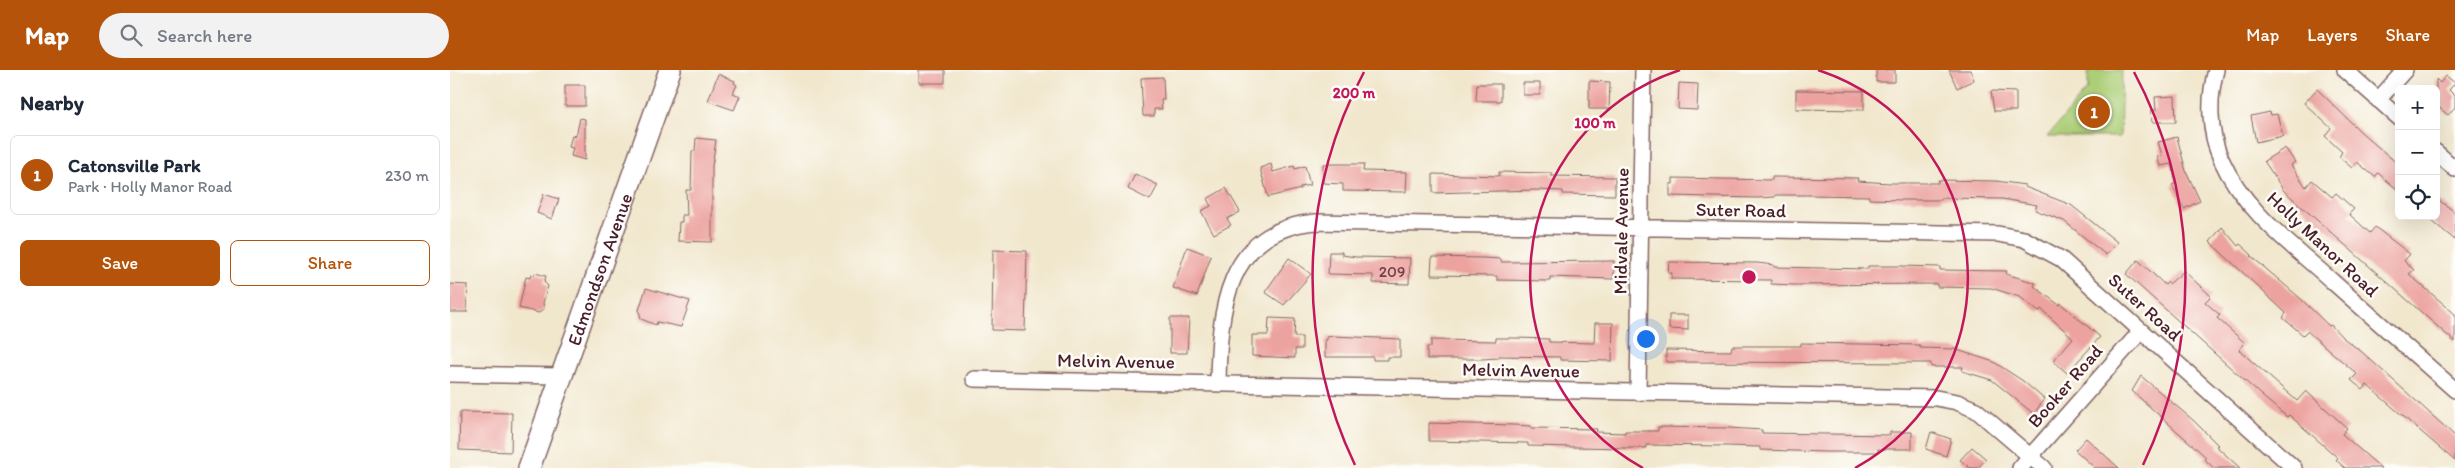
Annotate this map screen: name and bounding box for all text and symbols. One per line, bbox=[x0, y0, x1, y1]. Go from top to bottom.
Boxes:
search box bbox=[99, 13, 449, 58]
text: Map bbox=[25, 21, 69, 50]
icon: search bbox=[117, 21, 145, 49]
text: Search here bbox=[157, 24, 252, 47]
text: Map bbox=[2246, 24, 2279, 46]
text: Layers bbox=[2307, 24, 2357, 46]
text: Share bbox=[2385, 24, 2430, 46]
text: 200 m bbox=[1333, 84, 1376, 102]
map controls bbox=[2395, 85, 2440, 220]
button: + bbox=[2395, 85, 2440, 130]
text: Nearby bbox=[20, 90, 84, 115]
pin: 1 bbox=[2078, 93, 2110, 131]
text: 100 m bbox=[1574, 114, 1616, 132]
button: − bbox=[2395, 130, 2440, 175]
text: Catonsville Park bbox=[68, 154, 201, 177]
text: 1 bbox=[33, 166, 41, 185]
text: 230 m bbox=[385, 166, 429, 185]
street label: Midvale Avenue bbox=[1608, 167, 1634, 295]
button: locate bbox=[2395, 175, 2440, 220]
text: Park · Holly Manor Road bbox=[68, 177, 232, 196]
street label: Holly Manor Road bbox=[2262, 186, 2384, 302]
street label: Edmondson Avenue bbox=[562, 190, 637, 348]
street label: Suter Road bbox=[1696, 198, 1787, 222]
button: Save bbox=[20, 240, 220, 286]
button: Share bbox=[230, 240, 430, 286]
house number: 209 bbox=[1379, 262, 1405, 281]
centre of rings bbox=[1740, 268, 1758, 286]
street label: Suter Road bbox=[2104, 268, 2187, 346]
your location bbox=[1633, 326, 1659, 352]
street label: Booker Road bbox=[2023, 339, 2108, 432]
street label: Melvin Avenue bbox=[1057, 348, 1175, 374]
street label: Melvin Avenue bbox=[1462, 357, 1580, 383]

